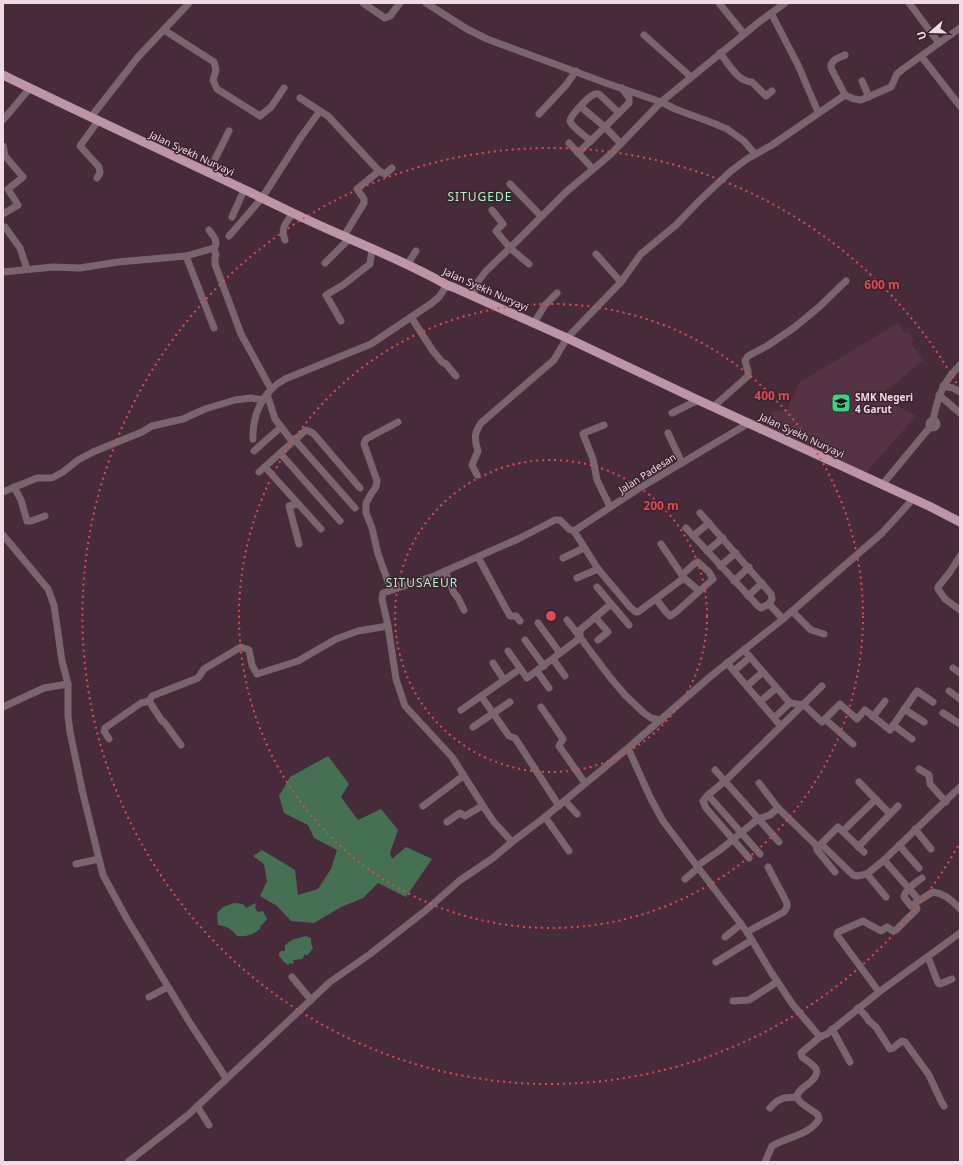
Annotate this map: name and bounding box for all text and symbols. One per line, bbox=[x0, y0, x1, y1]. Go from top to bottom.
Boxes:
north arrow bbox=[911, 12, 951, 52]
text: U bbox=[913, 29, 930, 42]
street label: Jalan Syekh Nuryayi bbox=[146, 127, 237, 179]
district label: SITUGEDE bbox=[448, 188, 512, 205]
street label: Jalan Syekh Nuryayi bbox=[440, 263, 531, 314]
text: 600 m bbox=[864, 276, 900, 293]
text: 400 m bbox=[754, 387, 790, 404]
place label: SMK Negeri 4 Garut bbox=[855, 390, 913, 416]
school or university icon: SMK Negeri 4 Garut bbox=[830, 392, 852, 414]
street label: Jalan Syekh Nuryayi bbox=[756, 409, 847, 461]
street label: Jalan Padesan bbox=[615, 450, 678, 497]
text: 200 m bbox=[643, 497, 679, 514]
district label: SITUSAEUR bbox=[386, 574, 458, 591]
centre of rings bbox=[544, 609, 558, 623]

